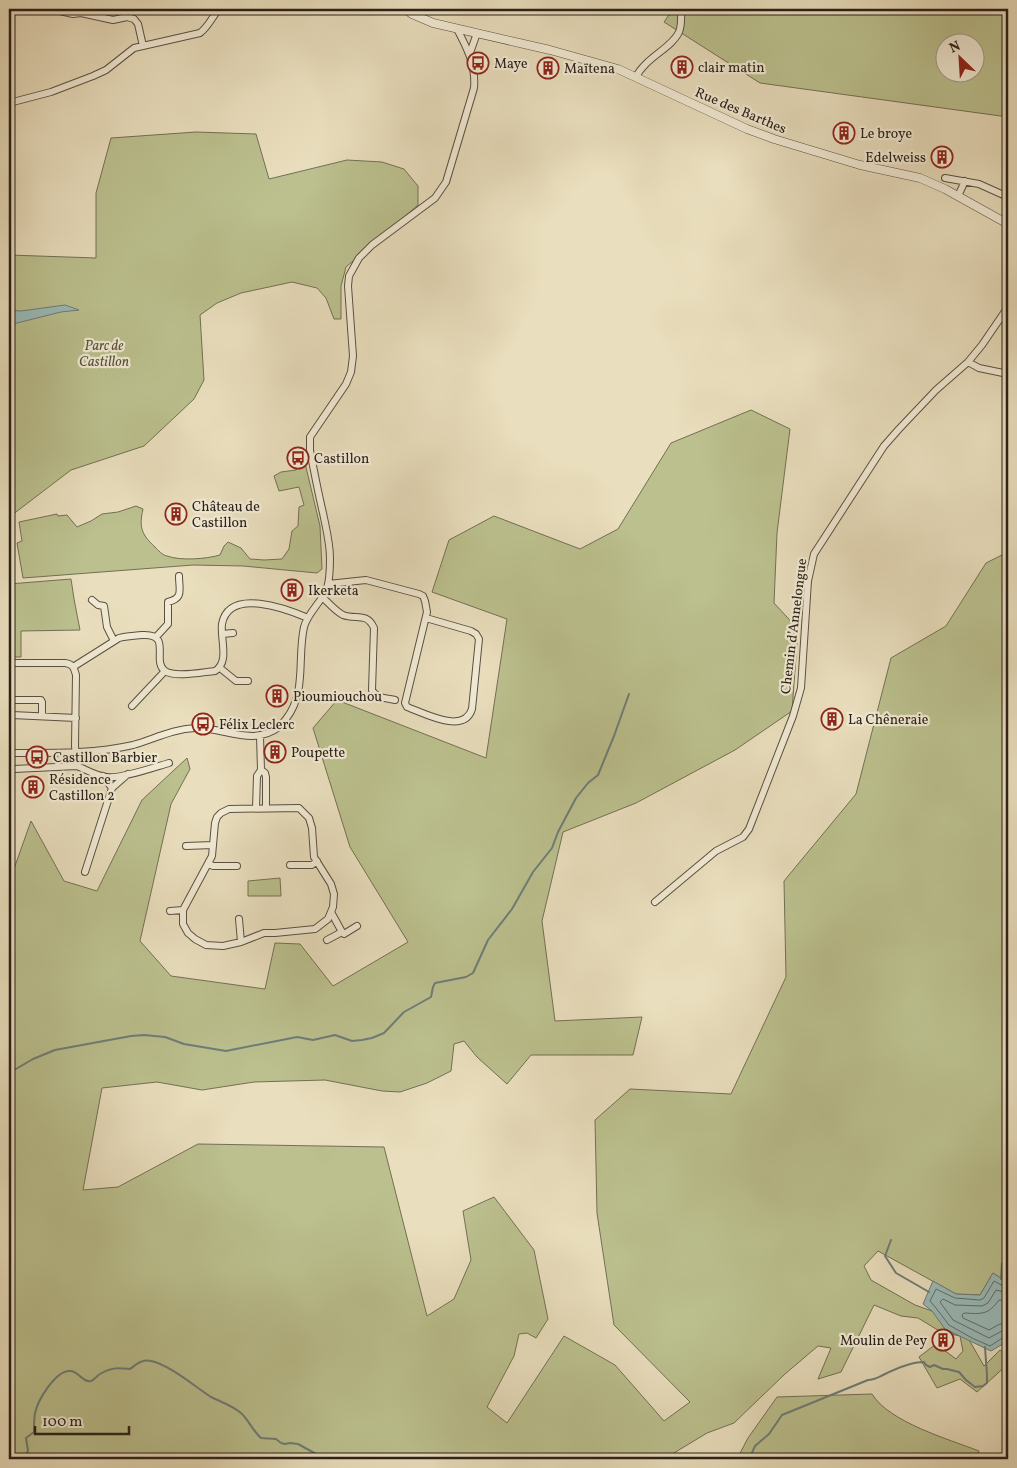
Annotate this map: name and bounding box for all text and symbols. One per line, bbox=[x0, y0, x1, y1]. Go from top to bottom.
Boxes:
north arrow bbox=[934, 32, 984, 82]
text: N bbox=[947, 37, 964, 58]
bus stop icon: Maye bbox=[466, 51, 490, 75]
place label: Maye bbox=[494, 55, 528, 74]
building icon: clair matin bbox=[670, 55, 694, 79]
building icon: Maïtena bbox=[536, 56, 560, 80]
place label: clair matin bbox=[698, 59, 765, 78]
place label: Maïtena bbox=[564, 60, 615, 79]
street label: Rue des Barthes bbox=[692, 84, 789, 139]
building icon: Le broye bbox=[832, 121, 856, 145]
place label: Le broye bbox=[860, 125, 913, 144]
building icon: Edelweiss bbox=[930, 145, 954, 169]
place label: Edelweiss bbox=[865, 149, 926, 168]
park label: Parc de Castillon bbox=[79, 337, 129, 372]
bus stop icon: Castillon bbox=[286, 446, 310, 470]
place label: Castillon bbox=[314, 450, 369, 469]
place label: Château de Castillon bbox=[192, 498, 260, 533]
building icon: Château de Castillon bbox=[164, 502, 188, 526]
street label: Chemin d’Annelongue bbox=[777, 557, 812, 695]
building icon: Ikerketa bbox=[280, 578, 304, 602]
place label: Ikerketa bbox=[308, 582, 359, 601]
building icon: Pioumiouchou bbox=[265, 684, 289, 708]
place label: Pioumiouchou bbox=[293, 688, 382, 707]
building icon: La Chêneraie bbox=[820, 707, 844, 731]
place label: La Chêneraie bbox=[848, 711, 929, 730]
bus stop icon: Félix Leclerc bbox=[191, 712, 215, 736]
place label: Félix Leclerc bbox=[219, 716, 295, 735]
building icon: Poupette bbox=[263, 740, 287, 764]
place label: Poupette bbox=[291, 744, 345, 763]
bus stop icon: Castillon Barbier bbox=[25, 745, 49, 769]
place label: Castillon Barbier bbox=[53, 749, 157, 768]
place label: Résidence Castillon 2 bbox=[49, 771, 115, 806]
building icon: Résidence Castillon 2 bbox=[21, 775, 45, 799]
building icon: Moulin de Pey bbox=[931, 1328, 955, 1352]
place label: Moulin de Pey bbox=[840, 1332, 927, 1351]
scale bar bbox=[35, 1403, 129, 1435]
text: 100 m bbox=[42, 1412, 82, 1433]

